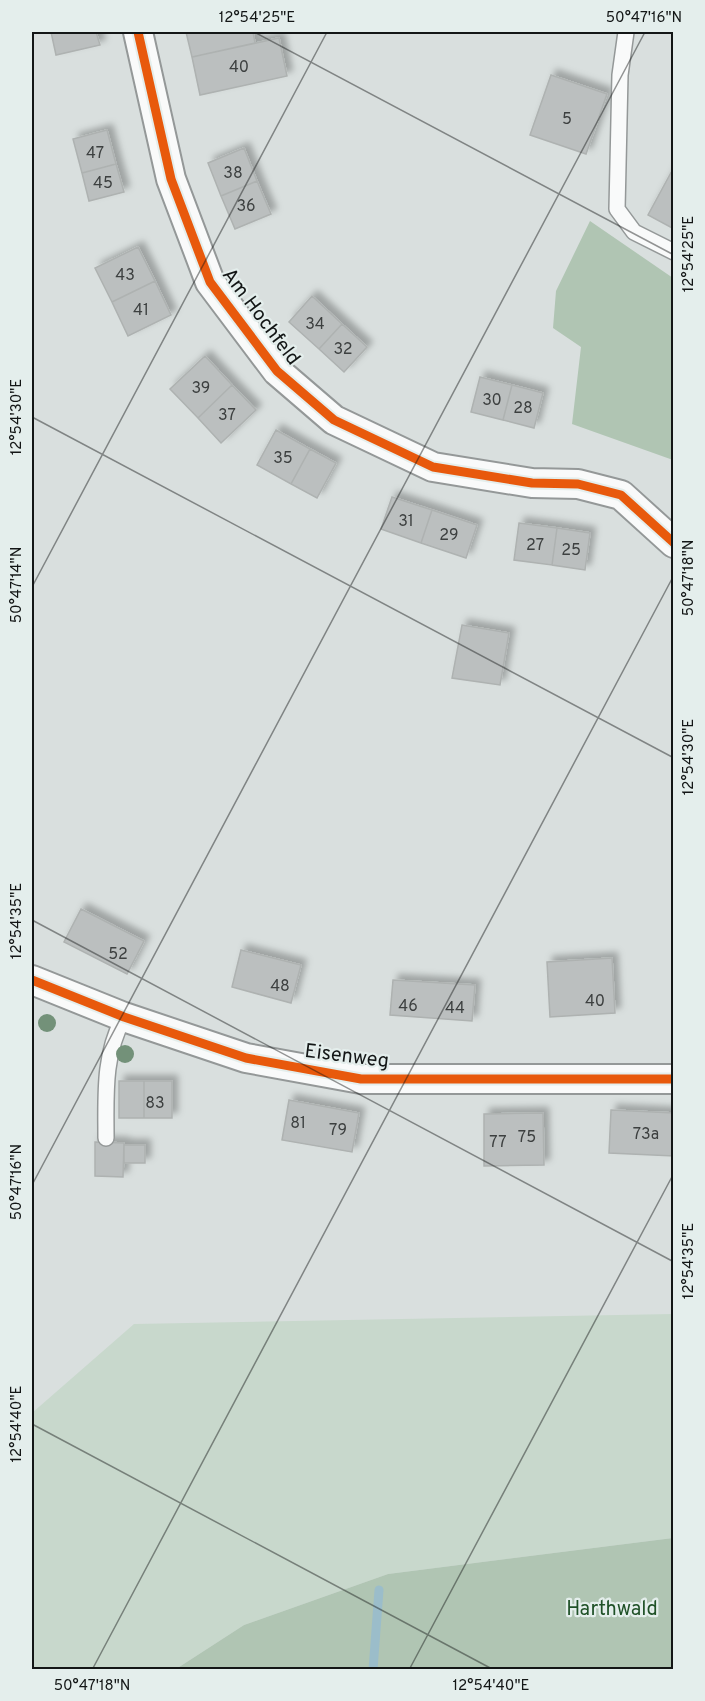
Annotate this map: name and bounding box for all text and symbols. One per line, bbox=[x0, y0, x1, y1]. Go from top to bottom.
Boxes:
text: 12°54'25"E bbox=[219, 9, 295, 28]
text: 50°47'16"N bbox=[606, 9, 682, 28]
house number: 40 bbox=[229, 58, 249, 78]
house number: 5 bbox=[562, 110, 572, 130]
house number: 47 bbox=[86, 144, 104, 164]
house number: 38 bbox=[223, 164, 243, 184]
house number: 45 bbox=[93, 174, 113, 194]
house number: 36 bbox=[236, 197, 256, 217]
text: 12°54'25"E bbox=[680, 216, 699, 292]
street label: Am Hochfeld bbox=[215, 263, 306, 371]
house number: 43 bbox=[115, 266, 135, 286]
house number: 41 bbox=[133, 301, 149, 321]
house number: 34 bbox=[305, 315, 325, 335]
house number: 32 bbox=[333, 340, 353, 360]
text: 12°54'30"E bbox=[8, 379, 27, 455]
house number: 39 bbox=[192, 379, 210, 399]
house number: 30 bbox=[482, 391, 502, 411]
house number: 28 bbox=[513, 399, 533, 419]
house number: 37 bbox=[218, 406, 236, 426]
house number: 35 bbox=[273, 449, 293, 469]
house number: 31 bbox=[398, 512, 414, 532]
house number: 29 bbox=[439, 526, 459, 546]
house number: 27 bbox=[526, 536, 544, 556]
text: 50°47'18"N bbox=[680, 540, 699, 616]
house number: 25 bbox=[561, 541, 581, 561]
text: 50°47'14"N bbox=[8, 547, 27, 623]
text: 12°54'30"E bbox=[680, 719, 699, 795]
text: 12°54'35"E bbox=[8, 883, 27, 959]
house number: 52 bbox=[108, 945, 128, 965]
house number: 48 bbox=[270, 977, 290, 997]
house number: 40 bbox=[585, 992, 605, 1012]
house number: 46 bbox=[398, 997, 418, 1017]
house number: 44 bbox=[445, 999, 465, 1019]
street label: Eisenweg bbox=[303, 1039, 390, 1075]
house number: 83 bbox=[145, 1094, 165, 1114]
house number: 81 bbox=[290, 1114, 306, 1134]
house number: 79 bbox=[329, 1121, 347, 1141]
house number: 73a bbox=[633, 1125, 659, 1145]
house number: 75 bbox=[518, 1128, 536, 1148]
house number: 77 bbox=[489, 1133, 507, 1153]
text: 50°47'16"N bbox=[8, 1144, 27, 1220]
text: 12°54'35"E bbox=[680, 1223, 699, 1299]
text: 12°54'40"E bbox=[8, 1385, 27, 1463]
park label: Harthwald bbox=[566, 1597, 658, 1623]
text: 50°47'18"N bbox=[54, 1677, 130, 1696]
text: 12°54'40"E bbox=[452, 1677, 530, 1696]

